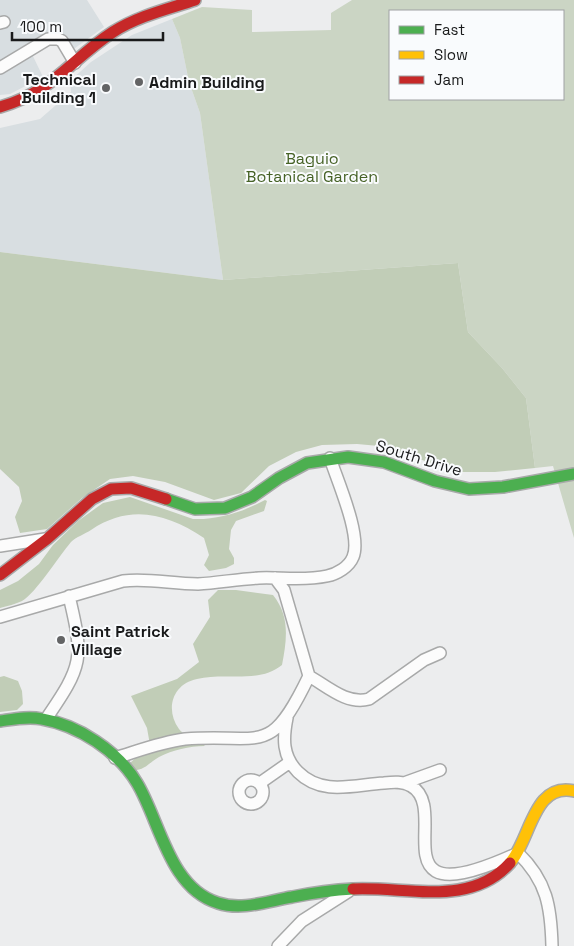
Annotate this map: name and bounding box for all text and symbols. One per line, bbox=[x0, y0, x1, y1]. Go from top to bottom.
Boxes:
scale bar bbox=[12, 10, 164, 42]
legend bbox=[389, 10, 564, 100]
text: 100 m bbox=[20, 17, 62, 36]
text: Fast bbox=[434, 20, 465, 39]
text: Slow bbox=[434, 45, 468, 64]
place label: Technical Building 1 bbox=[21, 69, 96, 108]
text: Jam bbox=[434, 70, 464, 89]
place label: Admin Building bbox=[149, 72, 265, 93]
marker: Admin Building bbox=[133, 76, 145, 88]
marker: Technical Building 1 bbox=[100, 82, 112, 94]
park label: Baguio Botanical Garden bbox=[246, 148, 378, 187]
street label: South Drive bbox=[373, 435, 465, 481]
place label: Saint Patrick Village bbox=[71, 621, 170, 660]
marker: Saint Patrick Village bbox=[55, 634, 67, 646]

